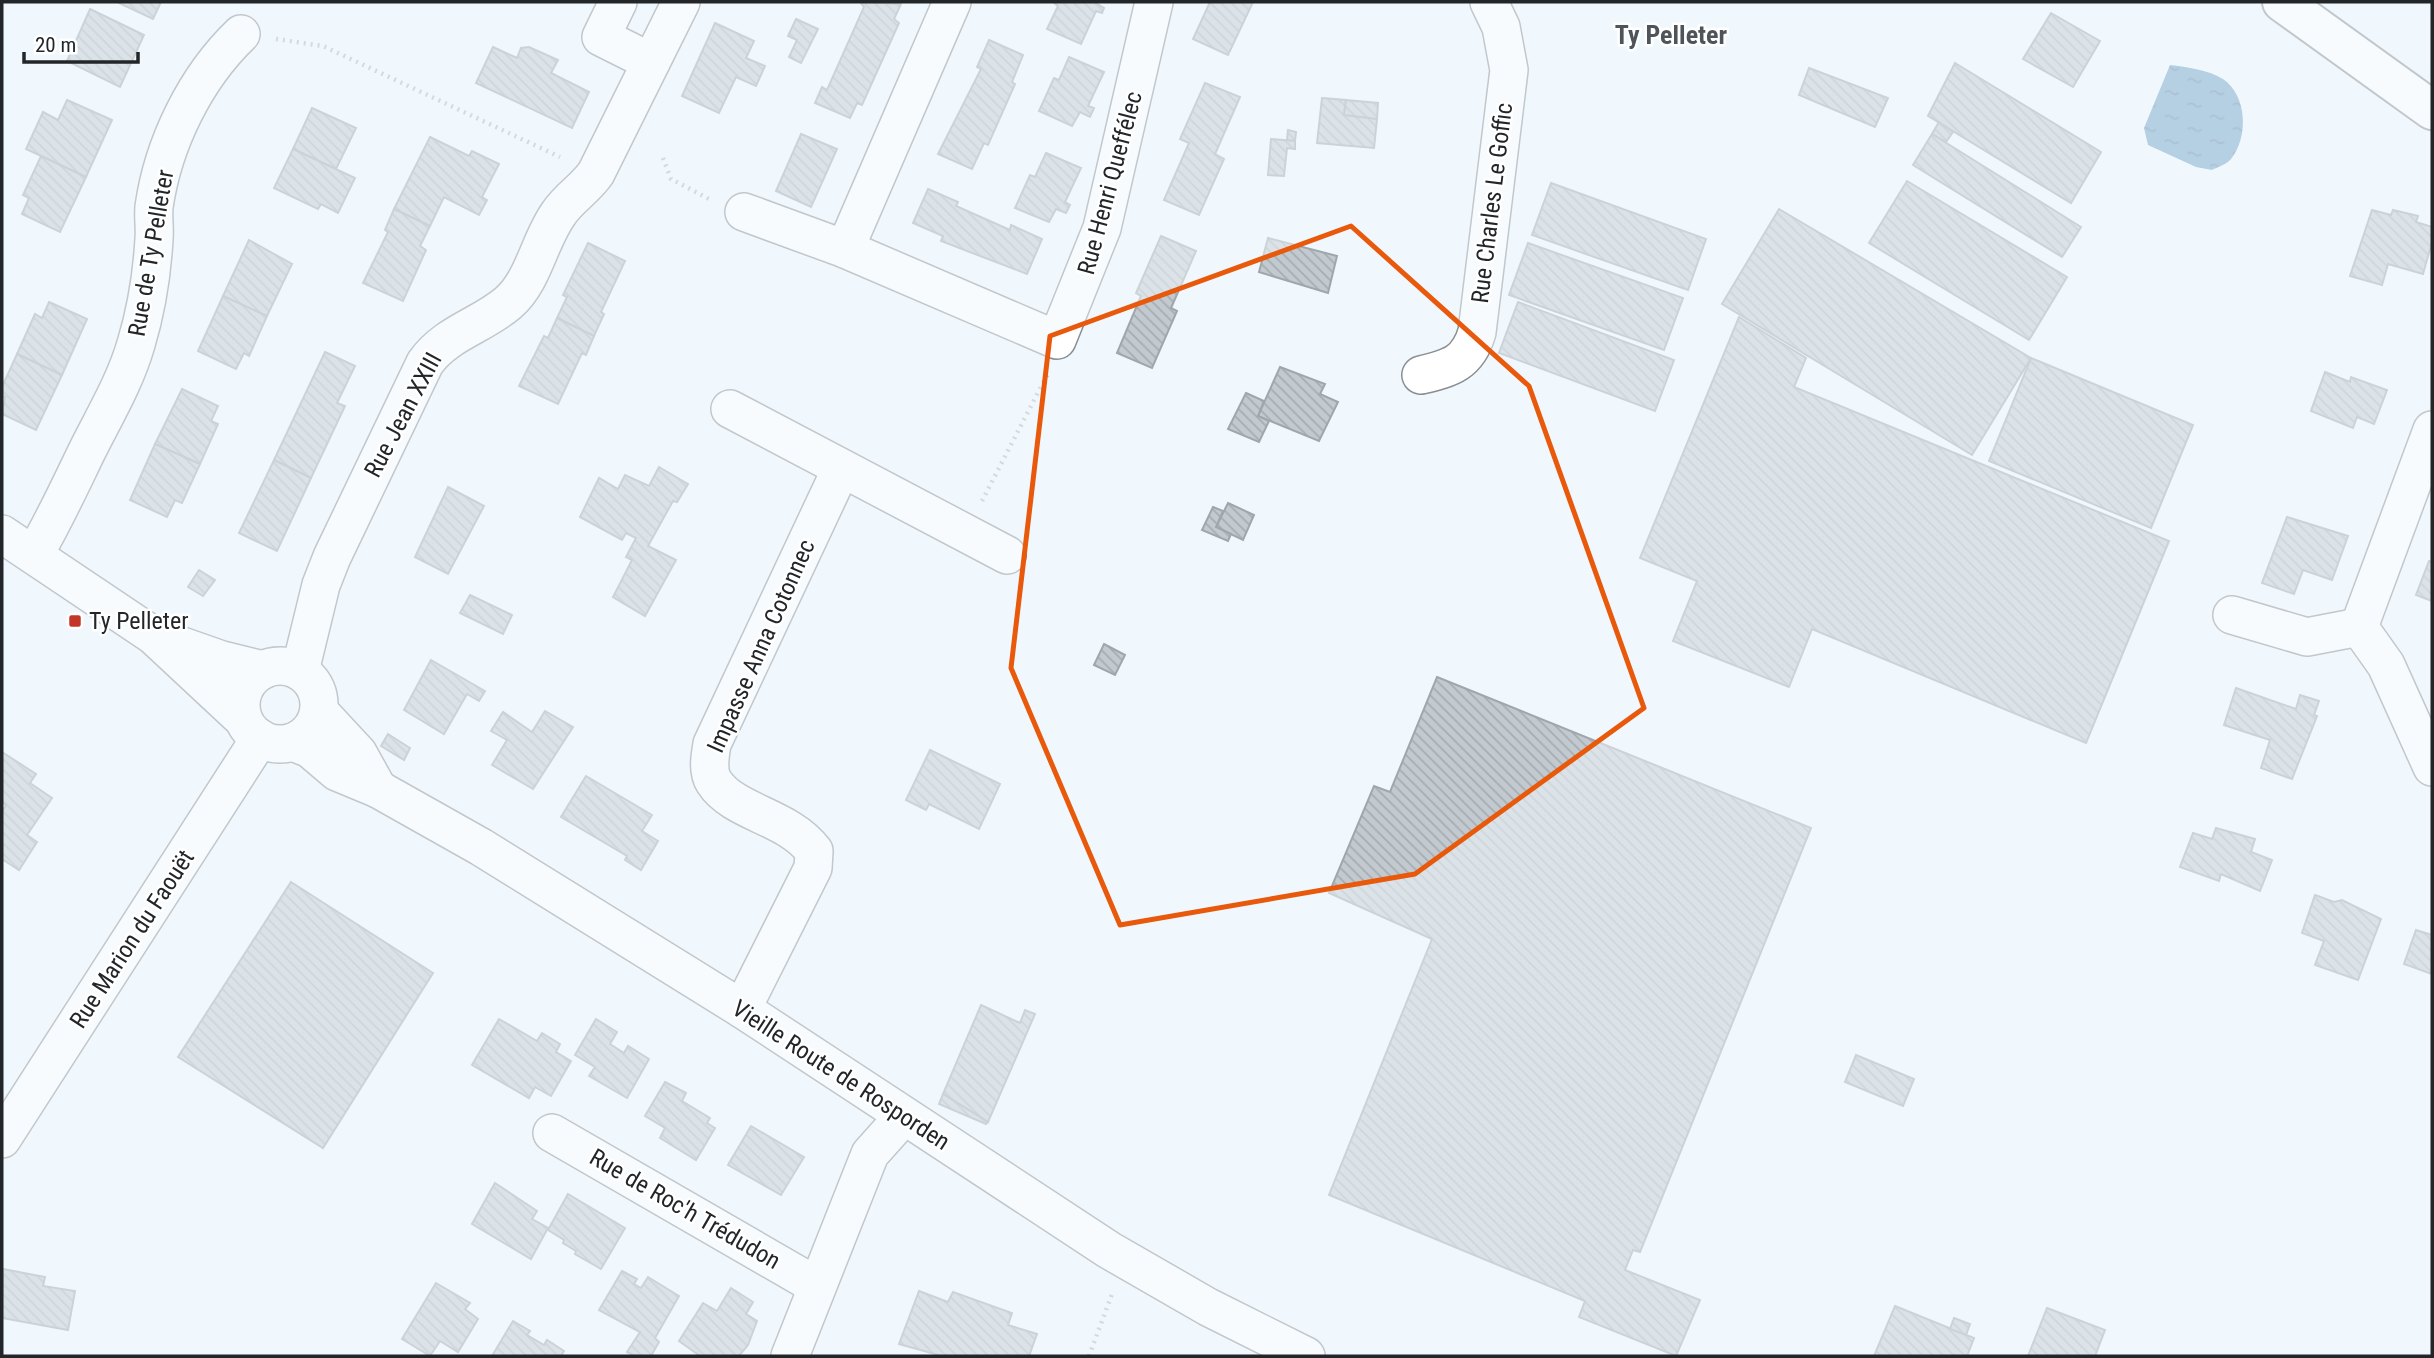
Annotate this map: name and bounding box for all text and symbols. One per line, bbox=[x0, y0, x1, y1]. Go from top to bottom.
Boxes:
district label: Ty Pelleter bbox=[1615, 20, 1728, 50]
scale bar bbox=[24, 21, 138, 65]
text: 20 m bbox=[35, 33, 76, 57]
street label: Rue Henri Queffélec bbox=[1072, 88, 1148, 278]
street label: Rue Charles Le Goffic bbox=[1466, 101, 1518, 305]
street label: Rue de Ty Pelleter bbox=[123, 167, 179, 339]
street label: Rue Jean XXIII bbox=[358, 348, 448, 482]
street label: Impasse Anna Cotonnec bbox=[701, 535, 821, 757]
place label: Ty Pelleter bbox=[89, 607, 188, 635]
marker: Ty Pelleter bbox=[67, 613, 83, 629]
street label: Rue Marion du Faouët bbox=[64, 845, 200, 1033]
street label: Vieille Route de Rosporden bbox=[727, 994, 955, 1156]
street label: Rue de Roc'h Trédudon bbox=[585, 1143, 785, 1275]

